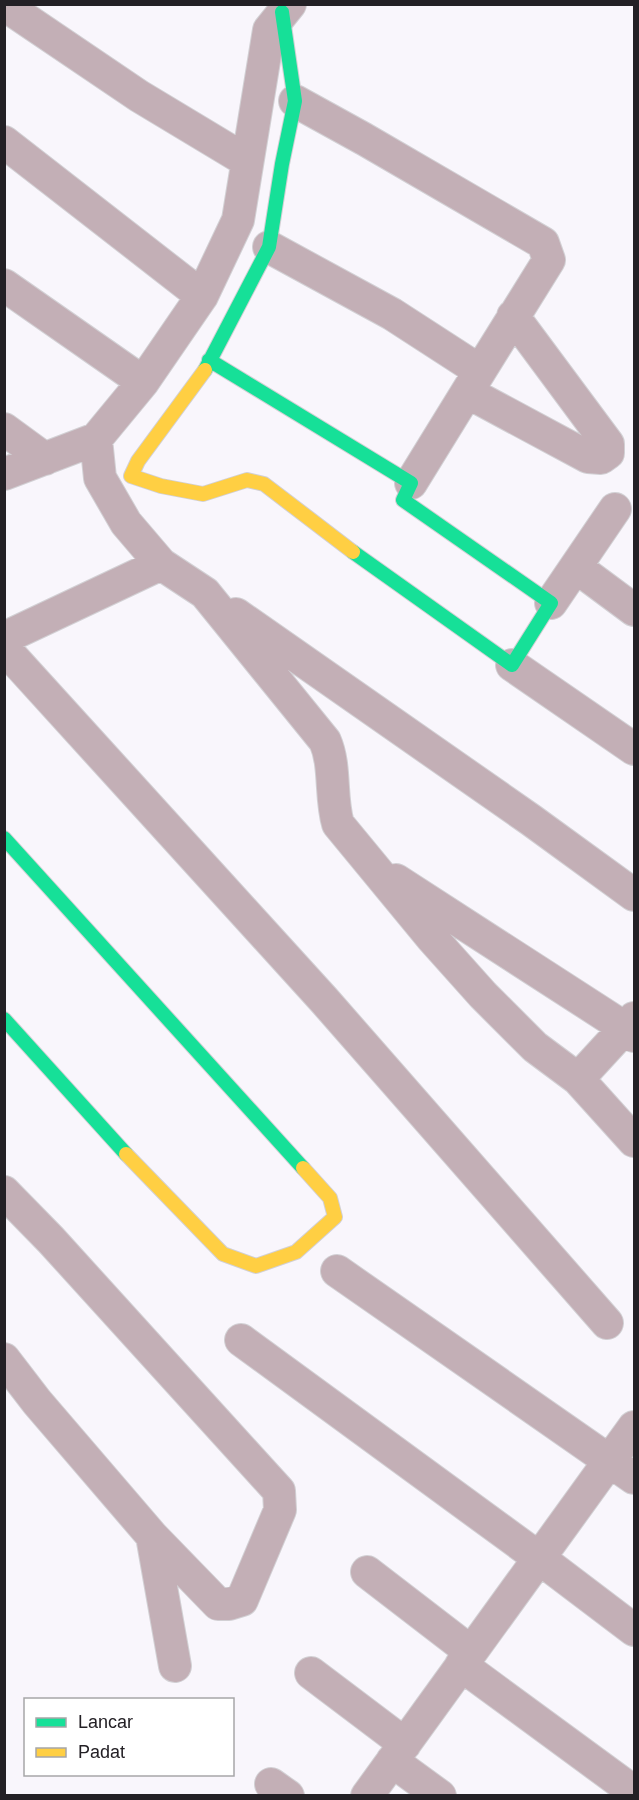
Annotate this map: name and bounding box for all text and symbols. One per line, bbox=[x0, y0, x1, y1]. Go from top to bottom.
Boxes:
legend bbox=[24, 1698, 234, 1776]
text: Lancar bbox=[78, 1712, 133, 1732]
text: Padat bbox=[78, 1742, 125, 1762]

